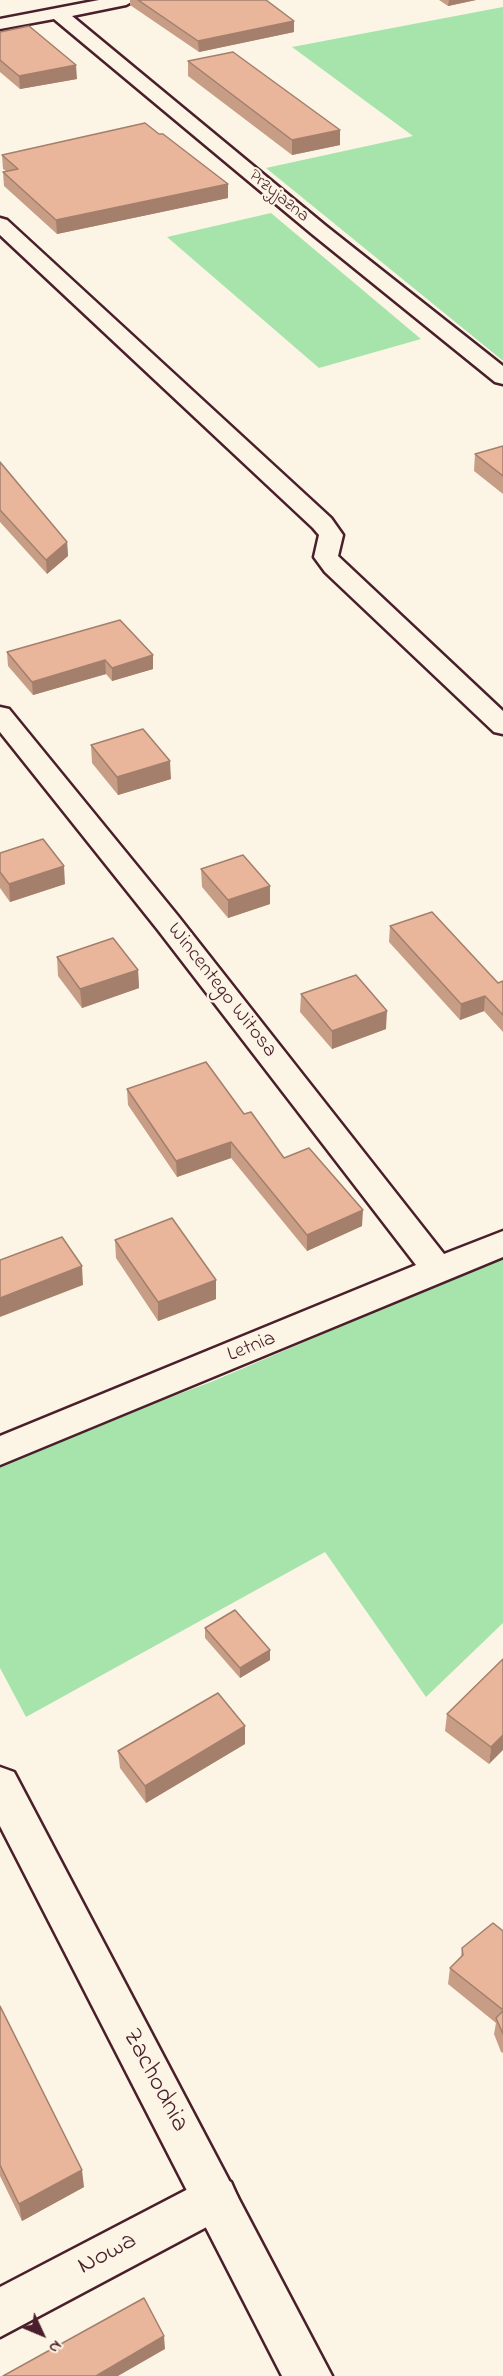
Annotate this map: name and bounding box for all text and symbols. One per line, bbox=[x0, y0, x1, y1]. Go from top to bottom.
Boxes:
street label: Przyjazna bbox=[243, 166, 313, 228]
street label: Wincentego Witosa bbox=[161, 919, 281, 1063]
street label: Letnia bbox=[224, 1327, 280, 1369]
street label: Zachodnia bbox=[114, 2024, 194, 2138]
street label: Nowa bbox=[73, 2227, 143, 2283]
north arrow bbox=[12, 2304, 72, 2364]
text: N bbox=[43, 2334, 67, 2359]

